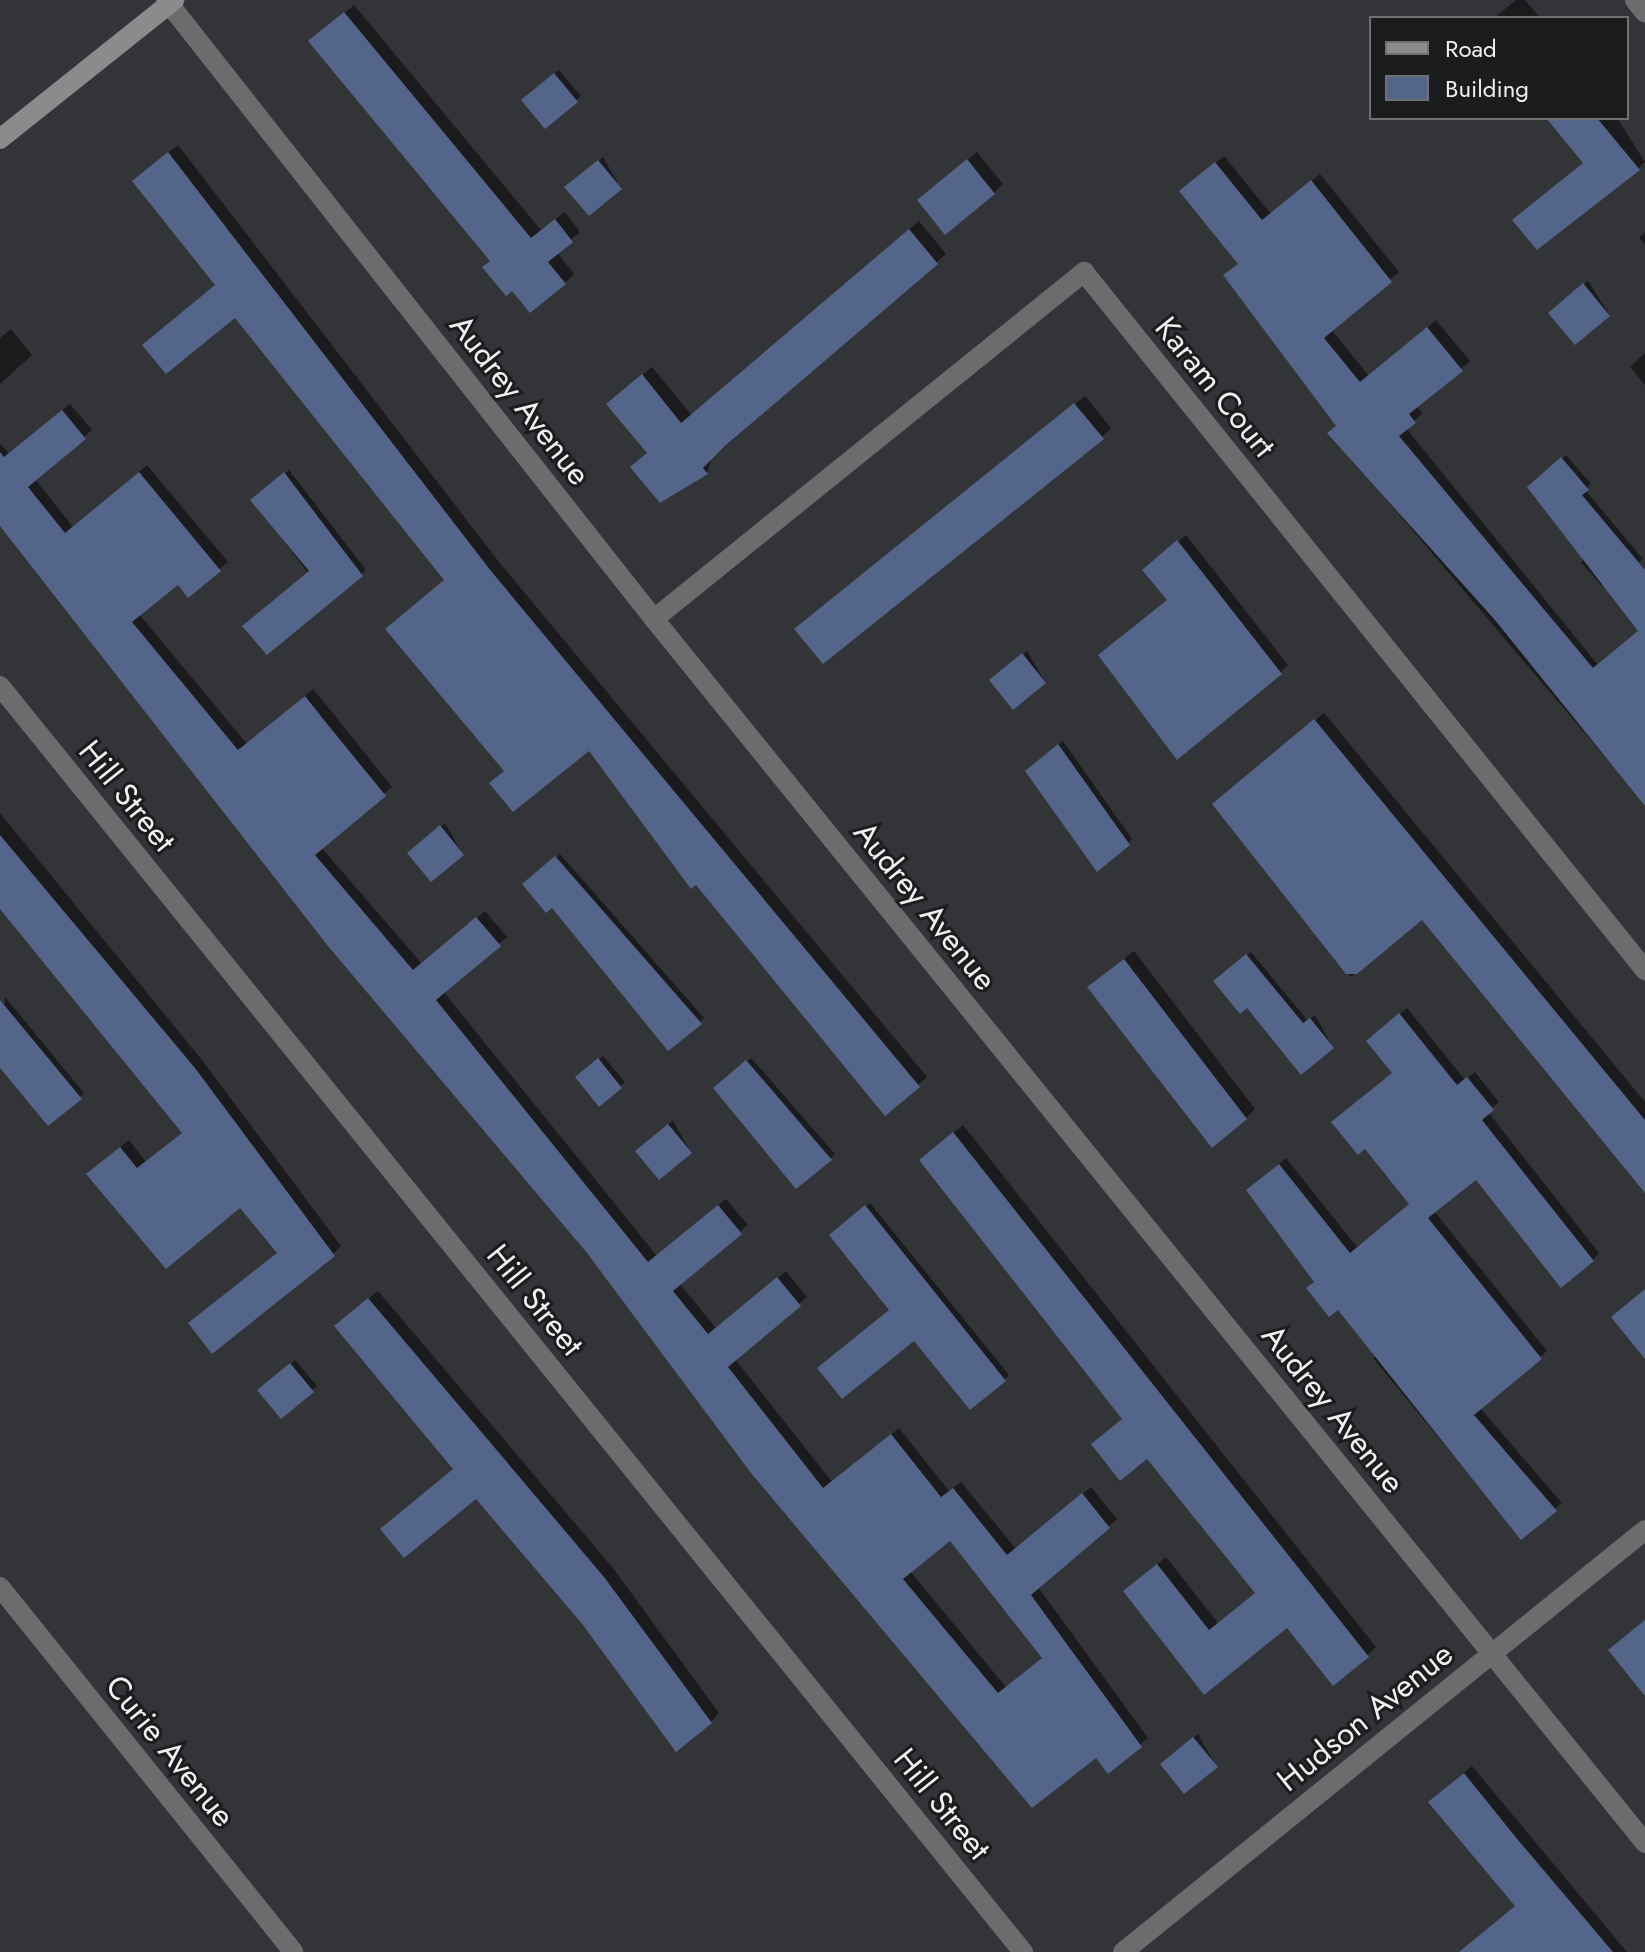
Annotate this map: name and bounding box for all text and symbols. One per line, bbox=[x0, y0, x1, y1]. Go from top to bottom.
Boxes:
legend bbox=[1369, 16, 1629, 120]
text: Road bbox=[1445, 31, 1497, 66]
text: Building bbox=[1445, 71, 1529, 106]
street label: Audrey Avenue bbox=[442, 307, 598, 493]
street label: Karam Court bbox=[1147, 309, 1283, 465]
street label: Hill Street bbox=[71, 733, 183, 859]
street label: Audrey Avenue bbox=[845, 814, 1005, 998]
street label: Hill Street bbox=[479, 1237, 591, 1363]
street label: Audrey Avenue bbox=[1253, 1317, 1413, 1501]
street label: Hudson Avenue bbox=[1270, 1635, 1460, 1799]
street label: Curie Avenue bbox=[97, 1668, 243, 1834]
street label: Hill Street bbox=[886, 1741, 998, 1867]

